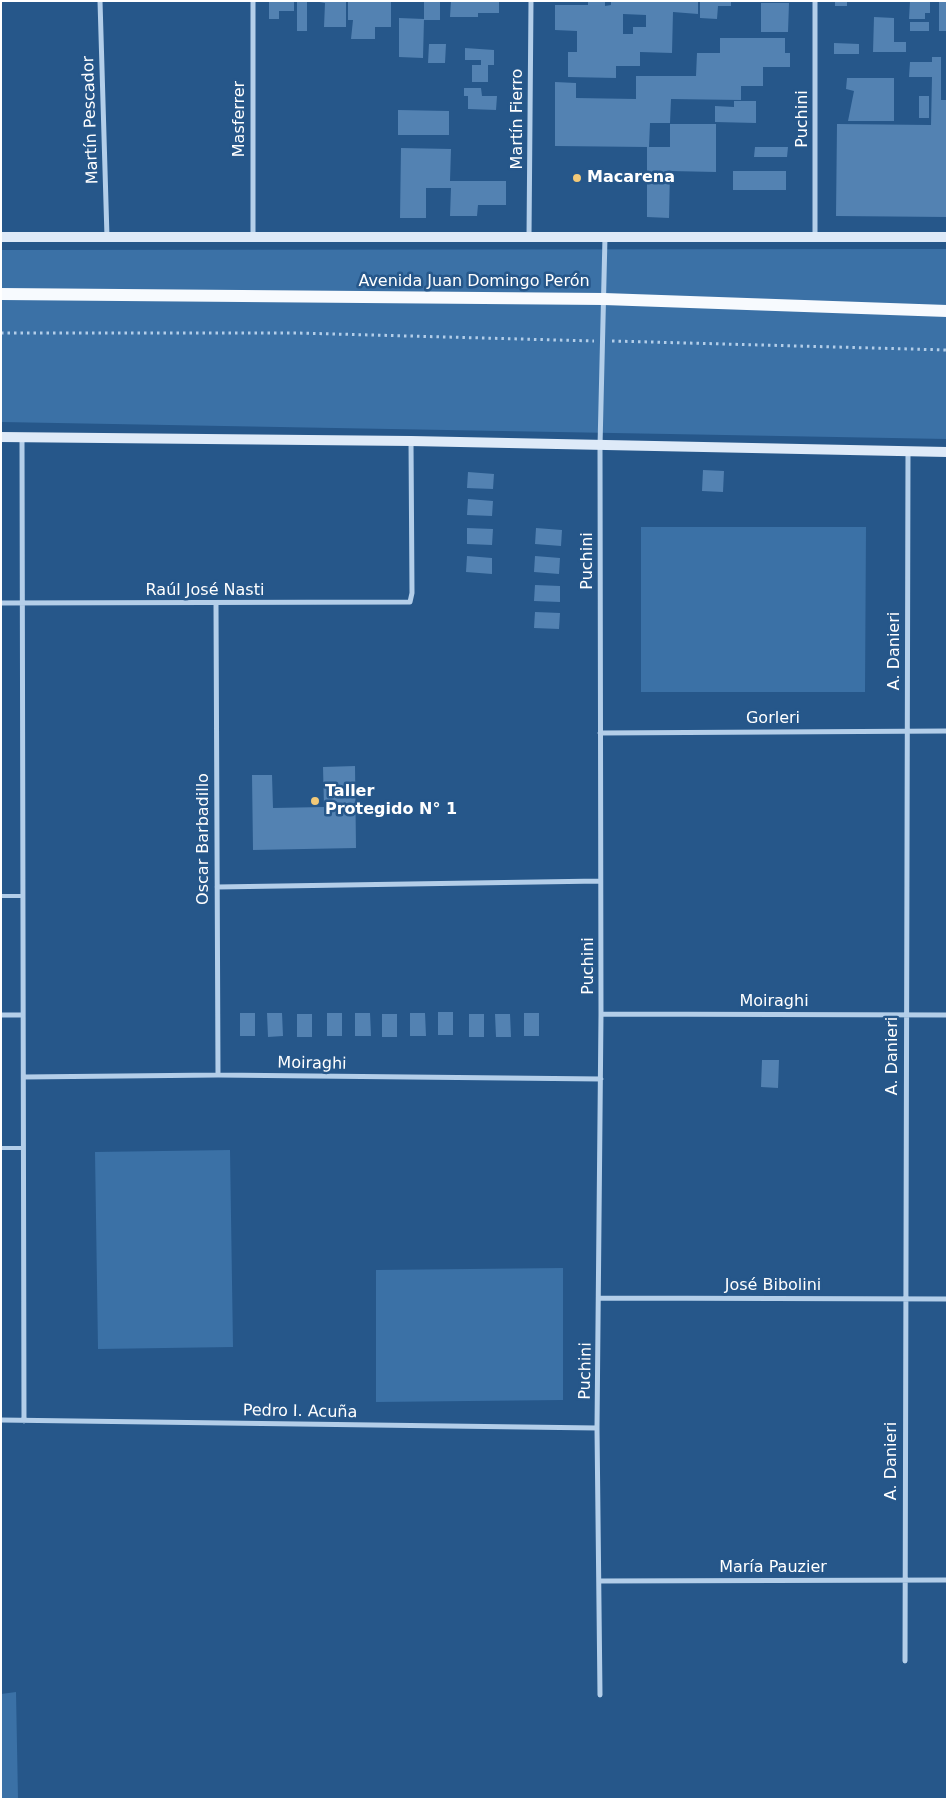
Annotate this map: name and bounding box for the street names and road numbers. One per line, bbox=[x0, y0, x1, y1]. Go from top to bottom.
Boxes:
street label: Martín Pescador bbox=[79, 55, 103, 185]
street label: Martín Fierro bbox=[508, 69, 528, 169]
street label: Masferrer bbox=[230, 81, 250, 157]
street label: Puchini bbox=[793, 90, 813, 148]
street label: Avenida Juan Domingo Perón bbox=[358, 272, 590, 292]
street label: Puchini bbox=[578, 532, 598, 590]
street label: Raúl José Nasti bbox=[146, 581, 264, 601]
street label: A. Danieri bbox=[885, 612, 905, 690]
street label: Gorleri bbox=[746, 709, 800, 729]
street label: Oscar Barbadillo bbox=[194, 773, 214, 905]
street label: Puchini bbox=[579, 937, 599, 995]
street label: Moiraghi bbox=[739, 992, 809, 1012]
street label: A. Danieri bbox=[883, 1017, 903, 1095]
street label: Moiraghi bbox=[277, 1054, 347, 1074]
street label: José Bibolini bbox=[725, 1276, 821, 1296]
street label: Puchini bbox=[576, 1342, 596, 1400]
street label: Pedro I. Acuña bbox=[243, 1401, 357, 1423]
street label: A. Danieri bbox=[882, 1422, 902, 1500]
street label: María Pauzier bbox=[719, 1558, 827, 1578]

